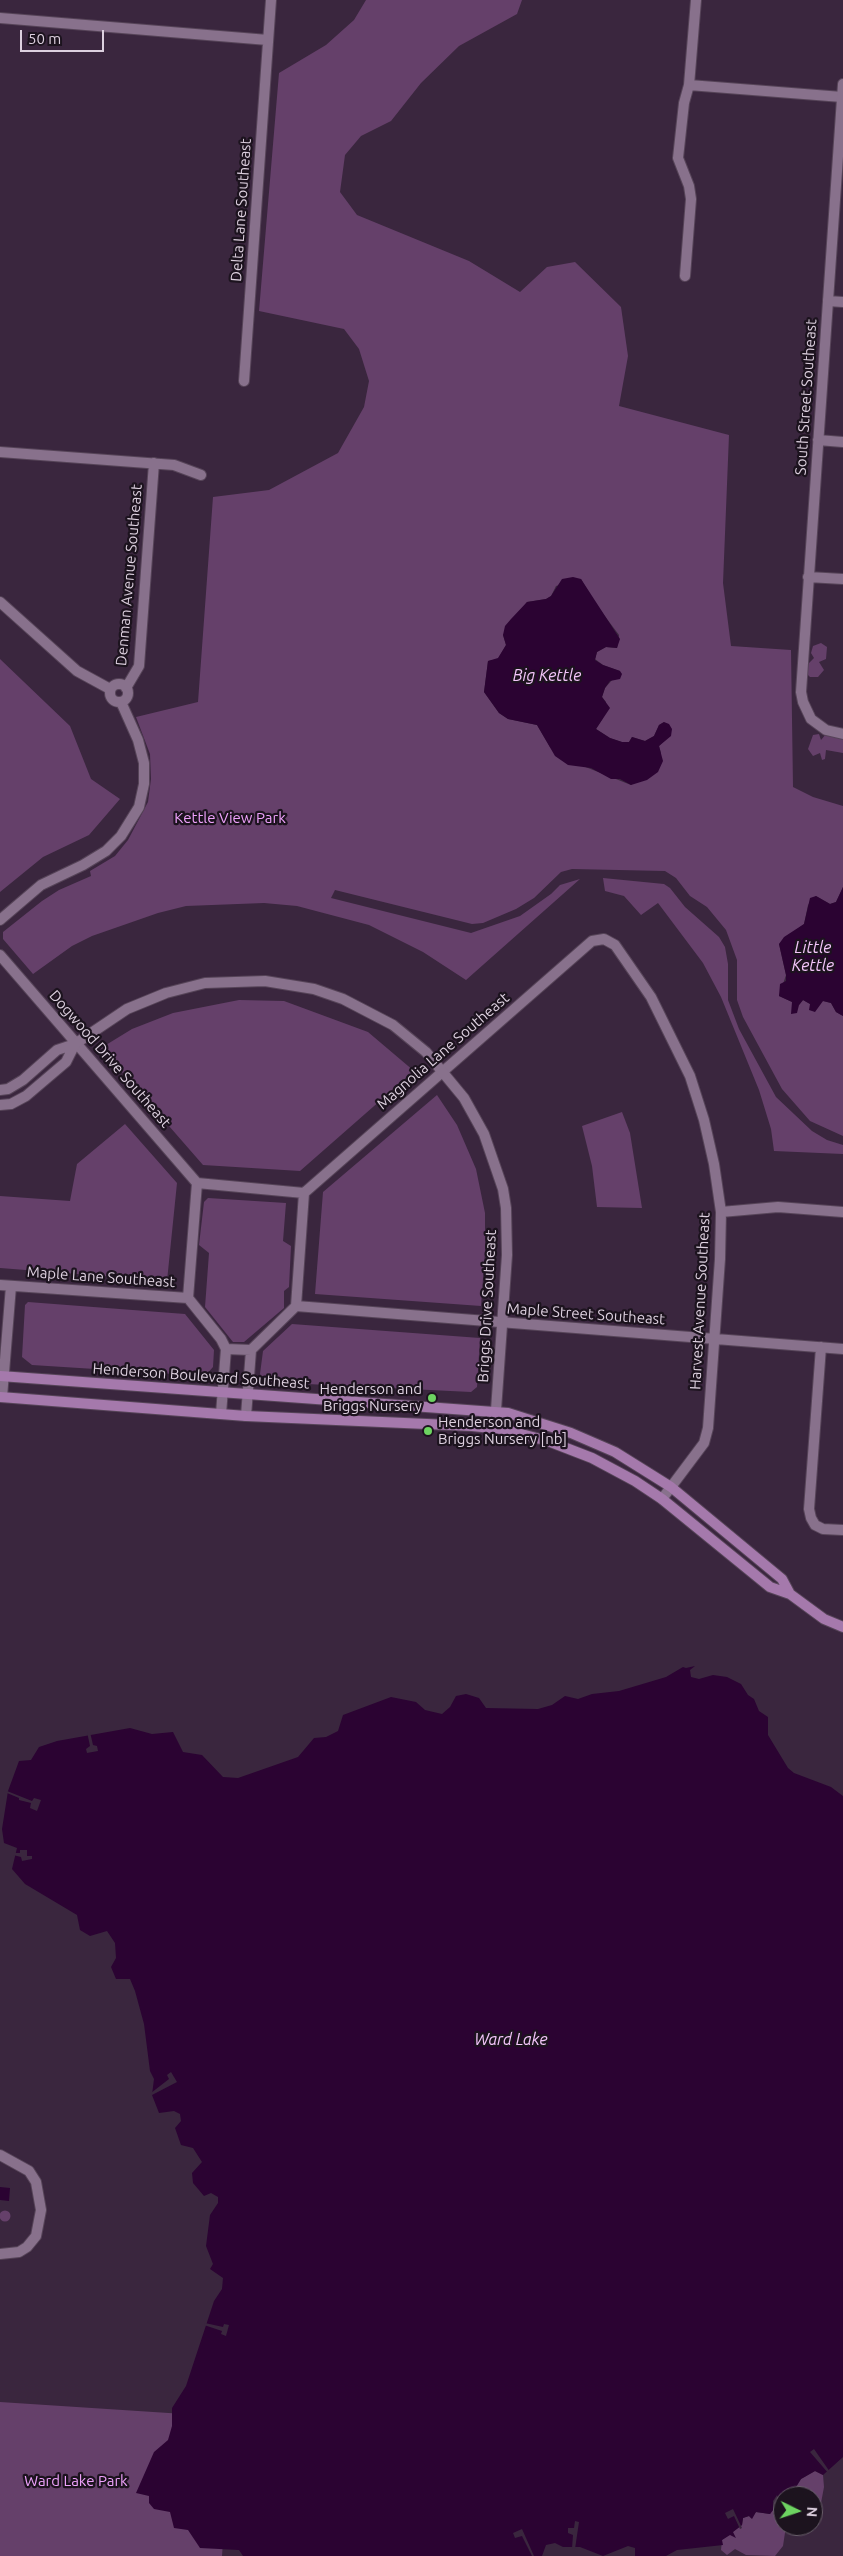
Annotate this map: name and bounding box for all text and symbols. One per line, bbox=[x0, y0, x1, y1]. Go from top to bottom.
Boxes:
scale bar bbox=[22, 20, 106, 52]
text: 50 m bbox=[28, 30, 61, 47]
street label: Delta Lane Southeast bbox=[227, 138, 255, 282]
street label: South Street Southeast bbox=[792, 318, 820, 476]
street label: Denman Avenue Southeast bbox=[112, 484, 146, 666]
water label: Big Kettle bbox=[513, 666, 581, 686]
park label: Kettle View Park bbox=[174, 809, 286, 827]
water label: Little Kettle bbox=[792, 938, 834, 976]
street label: Dogwood Drive Southeast bbox=[45, 987, 175, 1131]
street label: Magnolia Lane Southeast bbox=[373, 989, 513, 1113]
street label: Harvest Avenue Southeast bbox=[686, 1212, 714, 1390]
street label: Briggs Drive Southeast bbox=[474, 1229, 500, 1383]
street label: Maple Lane Southeast bbox=[26, 1263, 176, 1291]
street label: Maple Street Southeast bbox=[506, 1299, 666, 1329]
street label: Henderson Boulevard Southeast bbox=[92, 1359, 310, 1393]
place label: Henderson and Briggs Nursery bbox=[320, 1380, 422, 1415]
marker: Henderson and Briggs Nursery bbox=[426, 1392, 438, 1404]
place label: Henderson and Briggs Nursery [nb] bbox=[438, 1413, 567, 1448]
marker: Henderson and Briggs Nursery [nb] bbox=[422, 1425, 434, 1437]
water label: Ward Lake bbox=[474, 2030, 548, 2050]
park label: Ward Lake Park bbox=[24, 2472, 128, 2490]
north arrow bbox=[773, 2486, 823, 2536]
text: N bbox=[804, 2506, 820, 2518]

